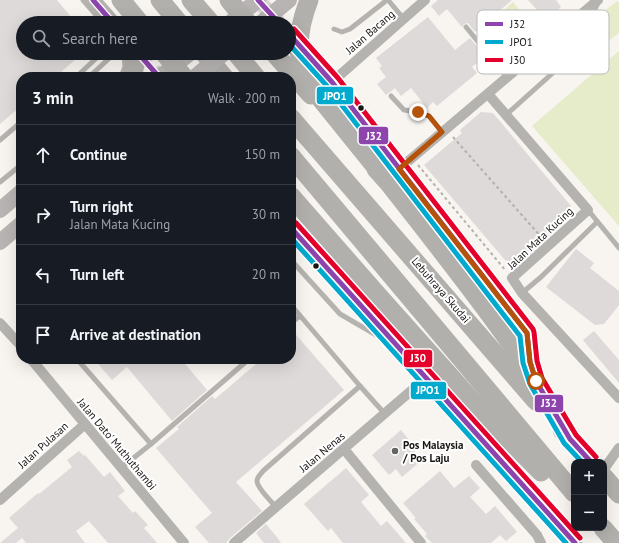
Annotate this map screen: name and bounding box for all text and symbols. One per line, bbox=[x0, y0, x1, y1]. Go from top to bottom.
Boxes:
street label: Jalan Bacang bbox=[342, 7, 397, 58]
legend bbox=[477, 10, 609, 74]
search box bbox=[16, 16, 296, 60]
text: J32 bbox=[509, 17, 525, 31]
icon: search bbox=[30, 27, 52, 49]
text: Search here bbox=[62, 29, 138, 48]
text: JPO1 bbox=[509, 35, 533, 49]
text: J30 bbox=[509, 53, 525, 67]
line badge: JPO1 bbox=[316, 86, 354, 105]
text: 3 min bbox=[32, 87, 73, 109]
text: JPO1 bbox=[322, 89, 347, 103]
text: Walk · 200 m bbox=[208, 90, 280, 107]
unlabelled marker bbox=[356, 103, 366, 113]
route end bbox=[409, 103, 427, 121]
line badge: J32 bbox=[358, 126, 389, 145]
text: J32 bbox=[365, 129, 382, 143]
icon: ahead bbox=[32, 144, 54, 166]
text: Continue bbox=[70, 145, 127, 164]
text: 150 m bbox=[245, 146, 280, 163]
text: Turn right bbox=[70, 197, 133, 216]
icon: right bbox=[32, 204, 54, 226]
street label: Jalan Mata Kucing bbox=[504, 204, 576, 273]
text: 30 m bbox=[252, 206, 280, 223]
text: Jalan Mata Kucing bbox=[70, 216, 170, 233]
street label: Lebuhraya Skudai bbox=[409, 254, 473, 326]
unlabelled marker bbox=[311, 261, 321, 271]
icon: left bbox=[32, 264, 54, 286]
text: Turn left bbox=[70, 265, 124, 284]
text: 20 m bbox=[252, 266, 280, 283]
icon: arrive bbox=[32, 324, 54, 346]
text: Arrive at destination bbox=[70, 325, 201, 344]
line badge: J30 bbox=[403, 349, 433, 368]
text: J30 bbox=[409, 351, 426, 365]
route start bbox=[527, 372, 545, 390]
line badge: JPO1 bbox=[410, 381, 447, 400]
text: JPO1 bbox=[415, 383, 440, 397]
street label: Jalan Dato' Muthuthambi bbox=[74, 394, 160, 493]
line badge: J32 bbox=[534, 394, 564, 413]
text: J32 bbox=[540, 396, 557, 410]
street label: Jalan Pulasan bbox=[14, 419, 71, 472]
street label: Jalan Nenas bbox=[296, 429, 348, 476]
place label: Pos Malaysia / Pos Laju bbox=[402, 438, 464, 465]
marker: Pos Malaysia / Pos Laju bbox=[390, 446, 400, 456]
map controls bbox=[571, 459, 607, 531]
button: + bbox=[571, 459, 607, 495]
button: − bbox=[571, 495, 607, 531]

